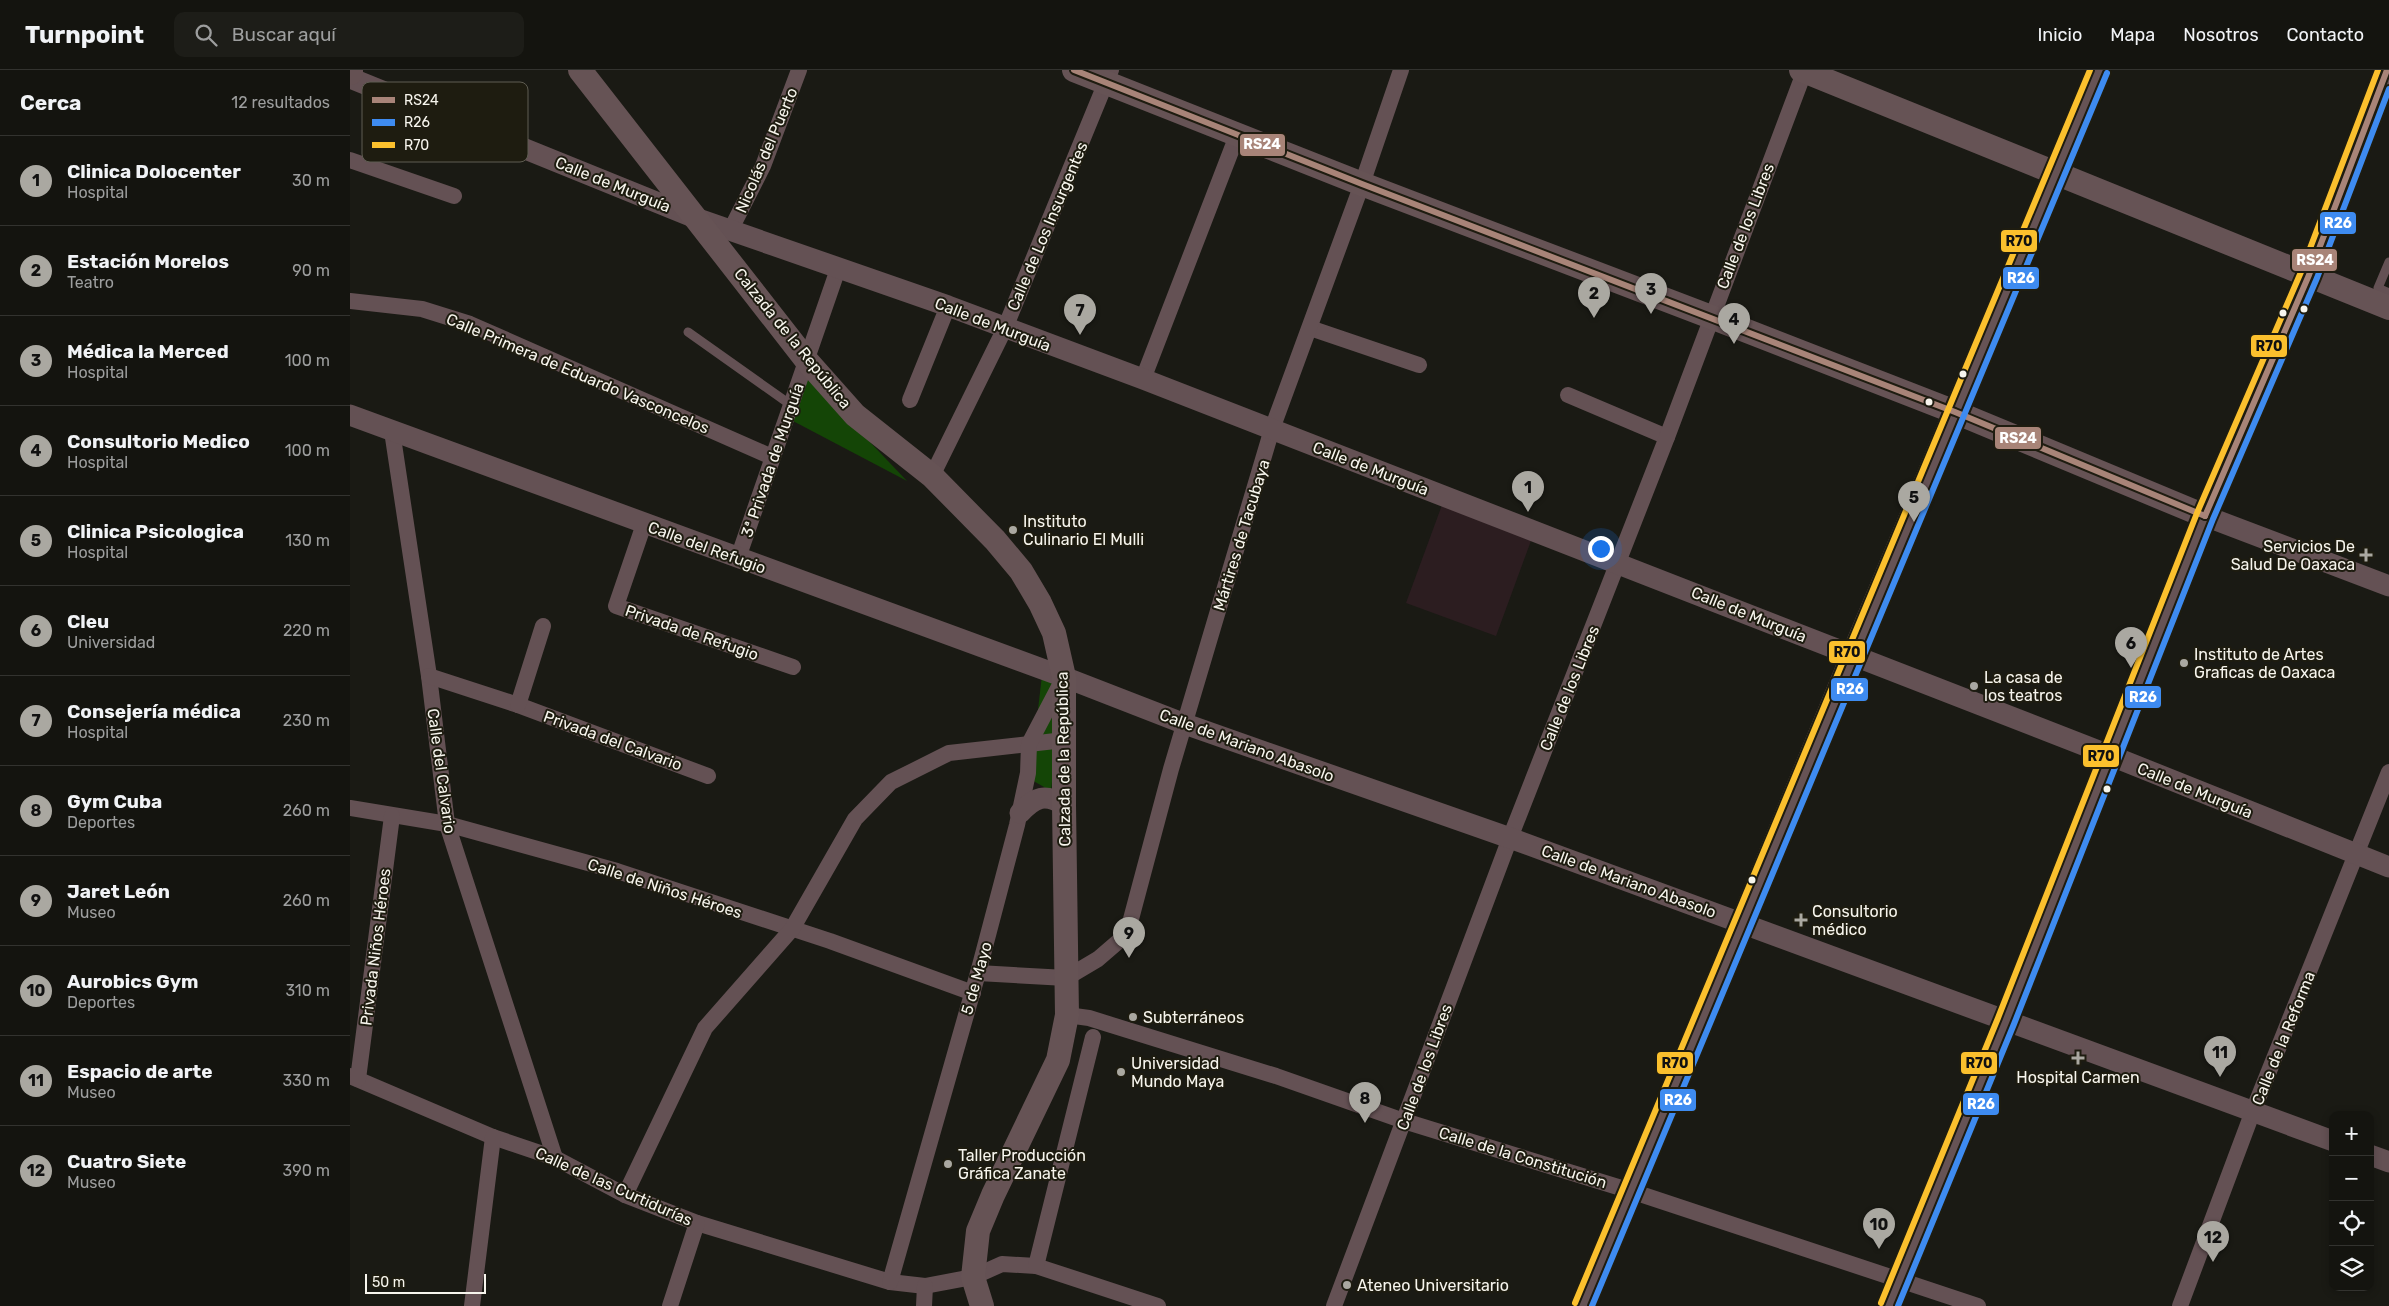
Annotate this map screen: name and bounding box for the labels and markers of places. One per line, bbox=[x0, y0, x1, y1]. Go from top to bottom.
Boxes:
pin: 3 bbox=[1635, 273, 1667, 314]
pin: 2 bbox=[1578, 277, 1610, 318]
pin: 7 bbox=[1064, 294, 1096, 335]
pin: 4 bbox=[1718, 303, 1750, 344]
unlabelled marker bbox=[2299, 304, 2309, 314]
unlabelled marker bbox=[2278, 308, 2288, 318]
unlabelled marker bbox=[1958, 369, 1968, 379]
unlabelled marker bbox=[1924, 397, 1934, 407]
pin: 1 bbox=[1512, 471, 1544, 512]
pin: 5 bbox=[1898, 481, 1930, 522]
place label: Instituto Culinario El Mulli bbox=[1023, 512, 1144, 549]
marker: Instituto Culinario El Mulli bbox=[1007, 524, 1019, 536]
place label: Servicios De Salud De Oaxaca bbox=[2231, 537, 2355, 574]
marker: Servicios De Salud De Oaxaca bbox=[2359, 548, 2373, 562]
pin: 6 bbox=[2115, 627, 2147, 668]
place label: Instituto de Artes Graficas de Oaxaca bbox=[2194, 645, 2335, 682]
marker: Instituto de Artes Graficas de Oaxaca bbox=[2178, 657, 2190, 669]
place label: La casa de los teatros bbox=[1984, 668, 2063, 705]
marker: La casa de los teatros bbox=[1968, 680, 1980, 692]
unlabelled marker bbox=[2102, 784, 2112, 794]
unlabelled marker bbox=[1747, 875, 1757, 885]
place label: Consultorio médico bbox=[1812, 902, 1898, 939]
marker: Consultorio médico bbox=[1794, 913, 1808, 927]
pin: 9 bbox=[1113, 917, 1145, 958]
place label: Subterráneos bbox=[1143, 1008, 1244, 1027]
marker: Subterráneos bbox=[1127, 1011, 1139, 1023]
pin: 11 bbox=[2204, 1036, 2236, 1077]
marker: Hospital Carmen bbox=[2071, 1051, 2085, 1065]
place label: Universidad Mundo Maya bbox=[1131, 1054, 1224, 1091]
marker: Universidad Mundo Maya bbox=[1115, 1066, 1127, 1078]
place label: Hospital Carmen bbox=[2016, 1068, 2140, 1087]
pin: 8 bbox=[1349, 1082, 1381, 1123]
place label: Taller Producción Gráfica Zanate bbox=[958, 1146, 1086, 1183]
marker: Taller Producción Gráfica Zanate bbox=[942, 1158, 954, 1170]
pin: 10 bbox=[1863, 1208, 1895, 1249]
pin: 12 bbox=[2197, 1221, 2229, 1262]
place label: Ateneo Universitario bbox=[1357, 1276, 1509, 1295]
marker: Ateneo Universitario bbox=[1341, 1279, 1353, 1291]

